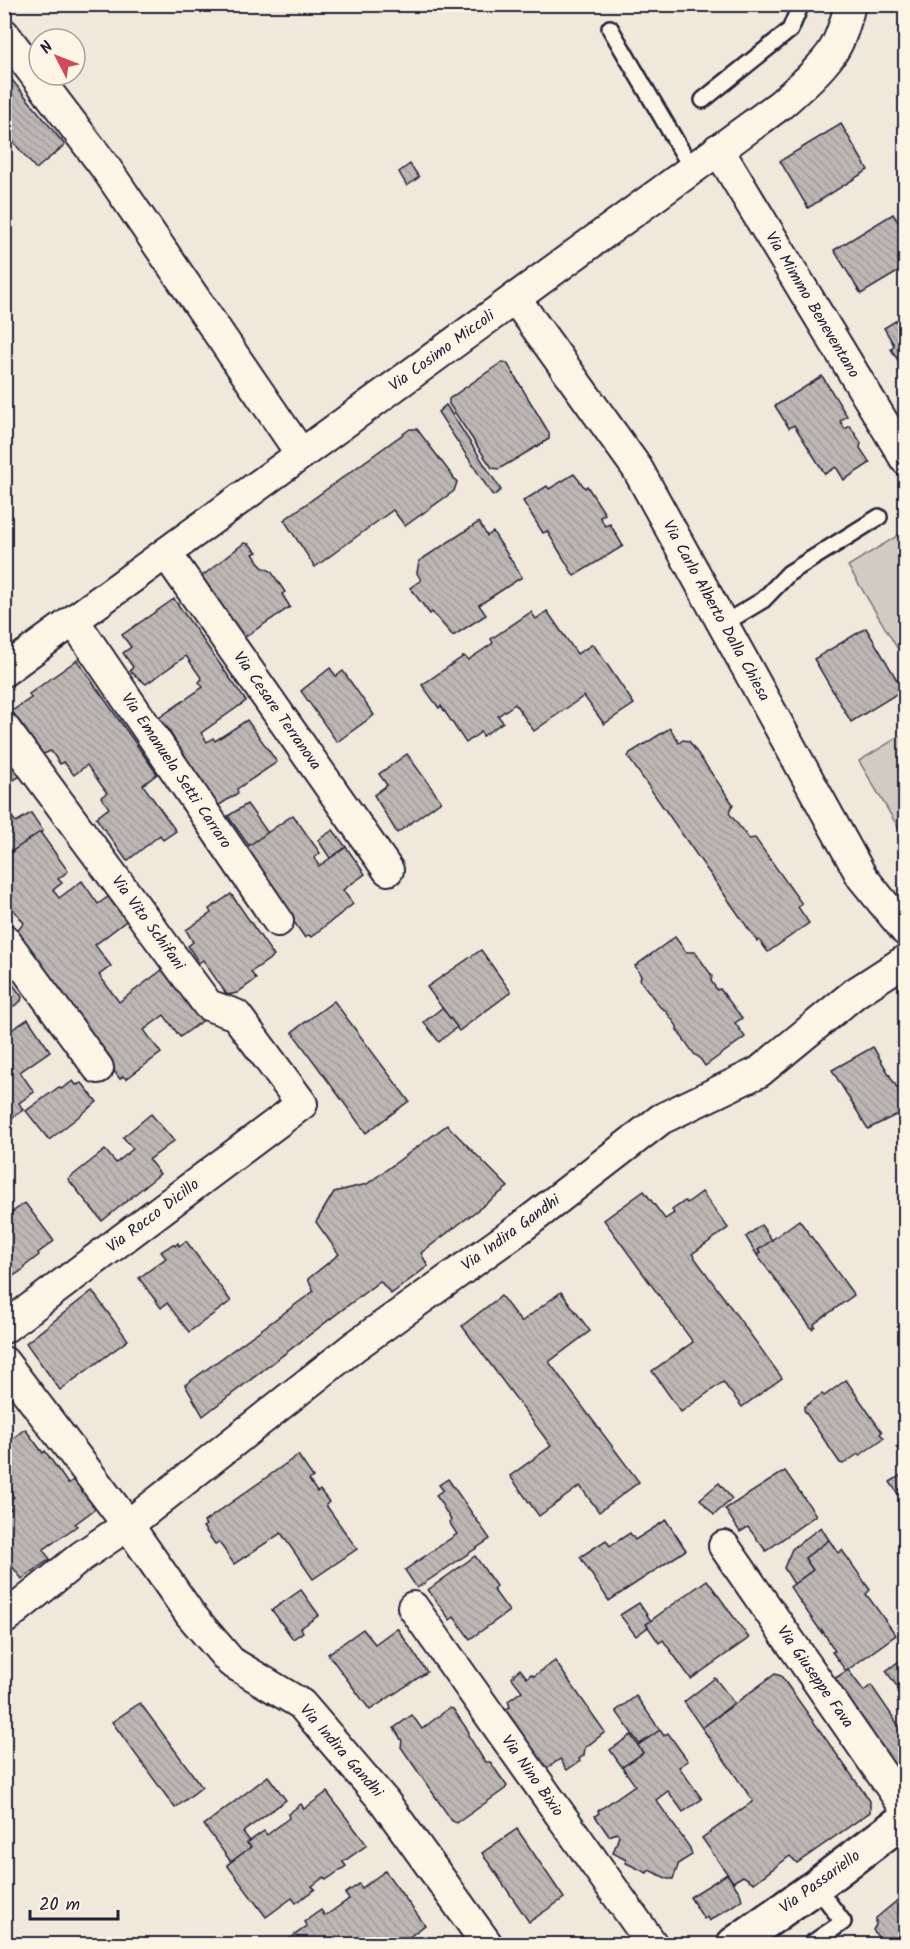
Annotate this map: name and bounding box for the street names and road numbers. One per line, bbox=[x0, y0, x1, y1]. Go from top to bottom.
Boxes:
street label: Via Mimmo Beneventano bbox=[758, 227, 866, 383]
street label: Via Cosimo Miccoli bbox=[384, 303, 501, 398]
street label: Via Carlo Alberto Dalla Chiesa bbox=[656, 516, 776, 706]
street label: Via Cesare Terranova bbox=[227, 646, 327, 776]
street label: Via Emanuela Setti Carraro bbox=[114, 688, 238, 854]
street label: Via Vito Schifani bbox=[105, 870, 192, 977]
street label: Via Rocco Dicillo bbox=[101, 1173, 205, 1259]
street label: Via Indira Gandhi bbox=[456, 1188, 567, 1277]
street label: Via Giuseppe Fava bbox=[770, 1620, 860, 1734]
street label: Via Indira Gandhi bbox=[293, 1699, 390, 1804]
street label: Via Nino Bixio bbox=[495, 1730, 569, 1822]
street label: Via Passariello bbox=[774, 1844, 866, 1920]

